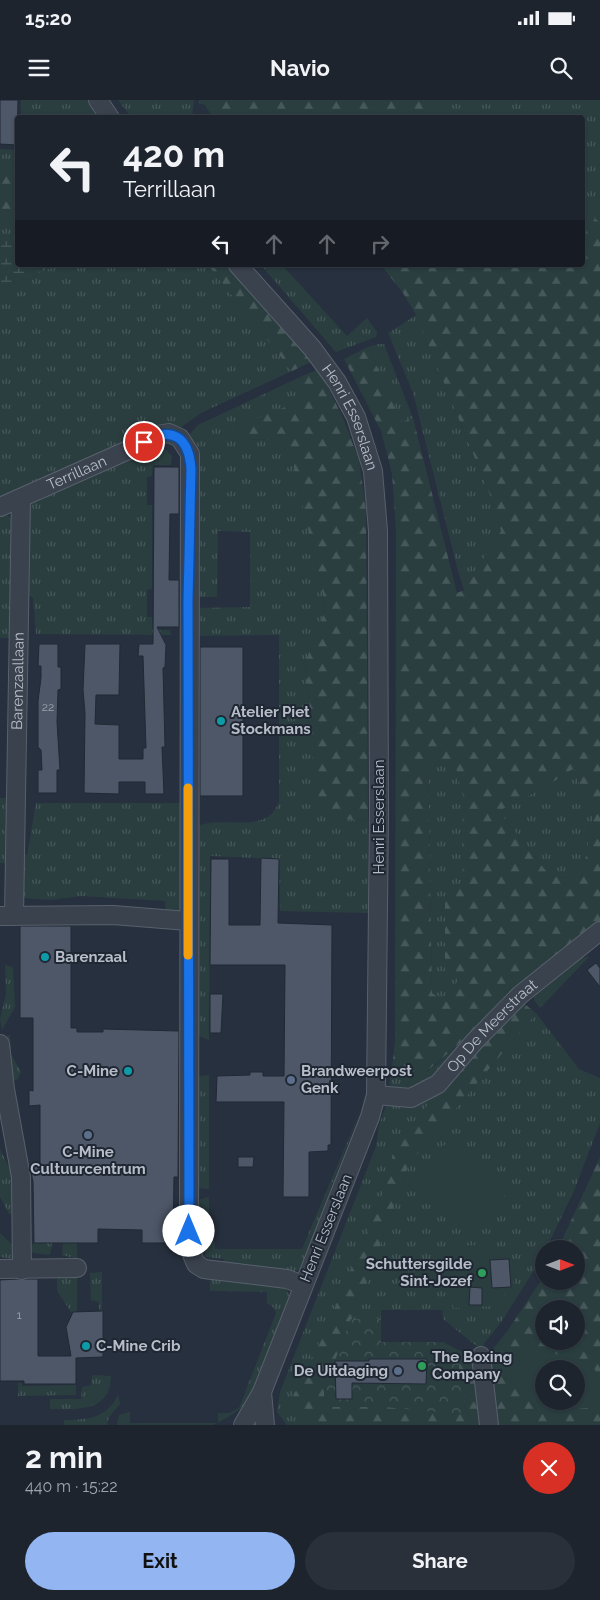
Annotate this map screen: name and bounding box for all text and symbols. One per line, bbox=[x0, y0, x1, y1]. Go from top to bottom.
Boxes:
text: 15:20 bbox=[25, 7, 72, 29]
icon: menu bbox=[25, 54, 53, 82]
icon: search bbox=[547, 54, 575, 82]
text: Navio bbox=[270, 55, 330, 81]
text: 420 m bbox=[123, 134, 225, 175]
icon: left bbox=[40, 135, 105, 200]
text: Terrillaan bbox=[123, 176, 216, 202]
icon: left bbox=[207, 230, 235, 258]
icon: ahead bbox=[260, 230, 288, 258]
icon: ahead bbox=[313, 230, 341, 258]
icon: right bbox=[366, 230, 394, 258]
street label: Henri Esserslaan bbox=[318, 361, 381, 472]
pin bbox=[123, 421, 165, 463]
icon: arrive bbox=[130, 428, 158, 456]
street label: Terrillaan bbox=[44, 452, 109, 494]
street label: Barenzaallaan bbox=[8, 632, 28, 730]
house number: 22 bbox=[42, 700, 54, 714]
place label: Atelier Piet Stockmans bbox=[231, 703, 311, 738]
marker: Atelier Piet Stockmans bbox=[215, 715, 227, 727]
street label: Henri Esserslaan bbox=[370, 760, 388, 874]
place label: Barenzaal bbox=[55, 948, 127, 966]
marker: Barenzaal bbox=[39, 951, 51, 963]
street label: Op De Meerstraat bbox=[443, 976, 541, 1076]
place label: C-Mine bbox=[67, 1062, 118, 1080]
place label: Brandweerpost Genk bbox=[301, 1062, 412, 1097]
marker: C-Mine bbox=[122, 1065, 134, 1077]
marker: Brandweerpost Genk bbox=[285, 1074, 297, 1086]
marker: C-Mine Cultuurcentrum bbox=[82, 1129, 94, 1141]
place label: C-Mine Cultuurcentrum bbox=[30, 1143, 146, 1178]
street label: Henri Esserslaan bbox=[296, 1171, 356, 1285]
position arrow bbox=[162, 1204, 214, 1256]
north arrow bbox=[535, 1240, 585, 1290]
map controls bbox=[535, 1240, 585, 1410]
place label: Schuttersgilde Sint-Jozef bbox=[366, 1255, 472, 1290]
marker: Schuttersgilde Sint-Jozef bbox=[476, 1267, 488, 1279]
button: sound bbox=[535, 1300, 585, 1350]
house number: 1 bbox=[16, 1308, 22, 1322]
place label: C-Mine Crib bbox=[96, 1337, 181, 1355]
marker: C-Mine Crib bbox=[80, 1340, 92, 1352]
place label: The Boxing Company bbox=[432, 1348, 512, 1383]
marker: The Boxing Company bbox=[416, 1360, 428, 1372]
button: search bbox=[535, 1360, 585, 1410]
place label: De Uitdaging bbox=[294, 1362, 388, 1380]
marker: De Uitdaging bbox=[392, 1365, 404, 1377]
text: 2 min bbox=[25, 1440, 103, 1475]
button: close bbox=[523, 1442, 575, 1494]
text: 440 m · 15:22 bbox=[25, 1477, 117, 1496]
button: Exit bbox=[25, 1532, 295, 1590]
button: Share bbox=[305, 1532, 575, 1590]

